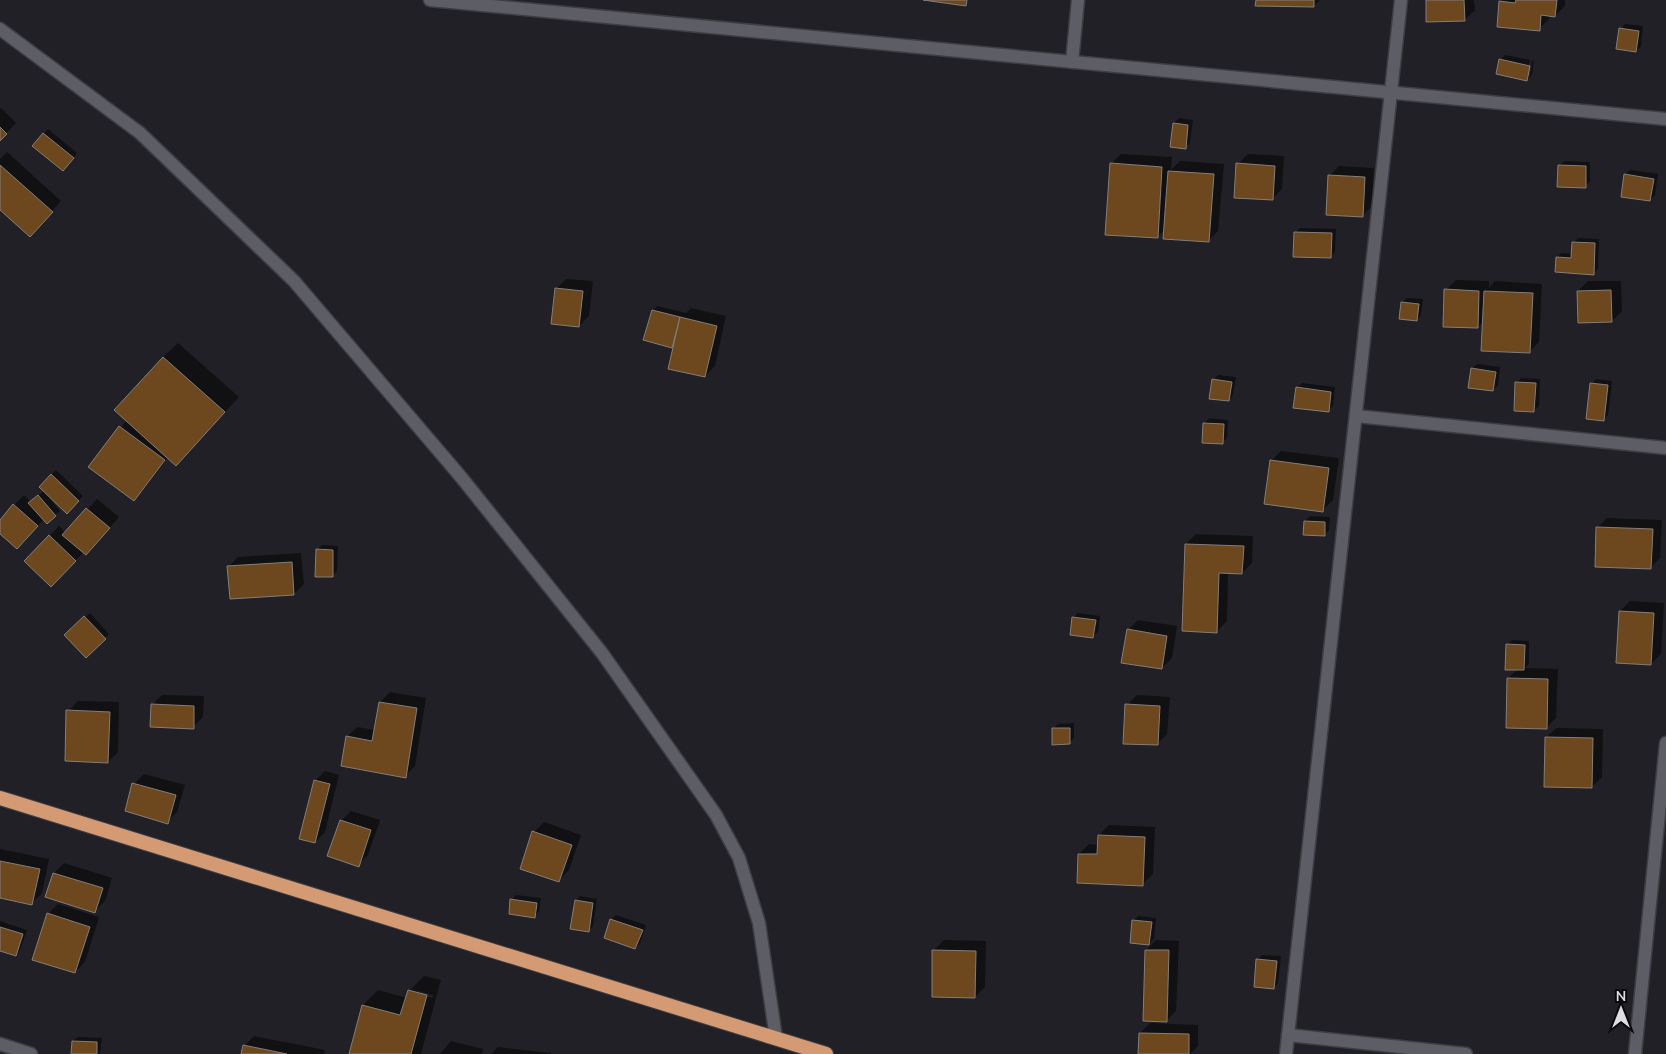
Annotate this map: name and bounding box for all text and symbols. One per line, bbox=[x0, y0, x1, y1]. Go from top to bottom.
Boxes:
north arrow bbox=[1596, 984, 1646, 1034]
text: N bbox=[1616, 987, 1626, 1006]

